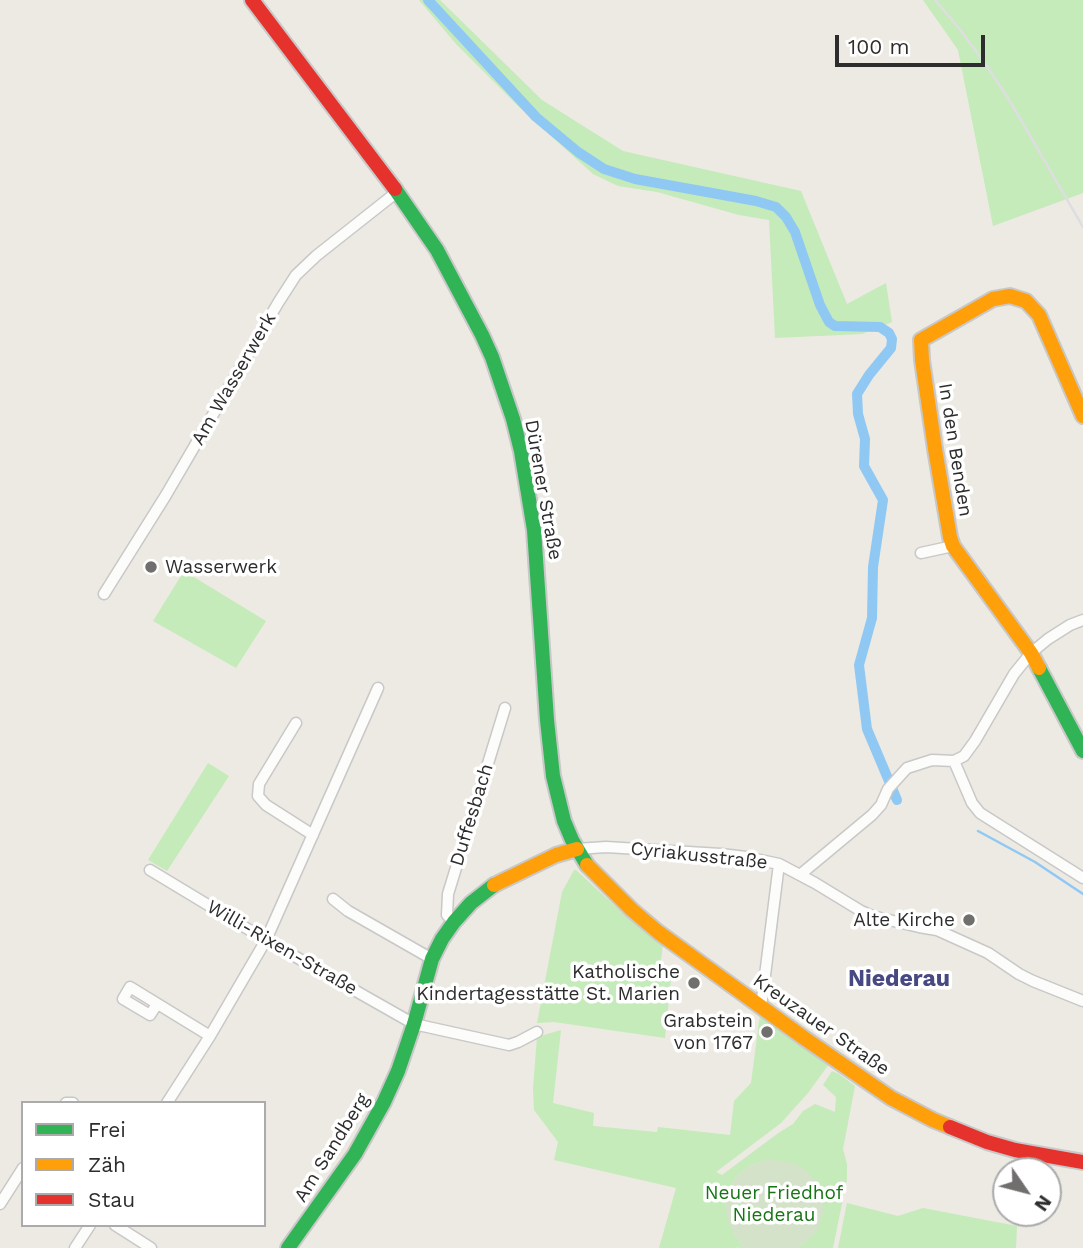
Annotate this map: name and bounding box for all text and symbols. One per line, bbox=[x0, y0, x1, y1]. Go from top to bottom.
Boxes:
scale bar bbox=[838, 21, 988, 65]
text: 100 m bbox=[848, 34, 910, 59]
street label: Am Wasserwerk bbox=[187, 309, 281, 449]
street label: In den Benden bbox=[933, 382, 977, 518]
street label: Dürener Straße bbox=[519, 418, 567, 562]
place label: Wasserwerk bbox=[165, 556, 277, 578]
marker: Wasserwerk bbox=[143, 559, 159, 575]
street label: Duffesbach bbox=[446, 761, 498, 869]
street label: Cyriakusstraße bbox=[629, 837, 769, 875]
street label: Willi-Rixen-Straße bbox=[203, 896, 361, 1000]
place label: Alte Kirche bbox=[853, 909, 955, 931]
marker: Alte Kirche bbox=[961, 912, 977, 928]
place label: Katholische Kindertagesstätte St. Marien bbox=[416, 961, 680, 1005]
district label: Niederau bbox=[848, 965, 950, 993]
street label: Kreuzauer Straße bbox=[748, 969, 894, 1081]
marker: Katholische Kindertagesstätte St. Marien bbox=[686, 975, 702, 991]
place label: Grabstein von 1767 bbox=[663, 1010, 753, 1054]
marker: Grabstein von 1767 bbox=[759, 1024, 775, 1040]
street label: Am Sandberg bbox=[290, 1089, 374, 1207]
legend bbox=[21, 1101, 266, 1227]
text: Frei bbox=[88, 1117, 126, 1142]
text: Zäh bbox=[88, 1152, 126, 1177]
north arrow bbox=[992, 1157, 1062, 1227]
park label: Neuer Friedhof Niederau bbox=[705, 1182, 843, 1226]
text: Stau bbox=[88, 1187, 135, 1212]
text: N bbox=[1030, 1191, 1056, 1216]

